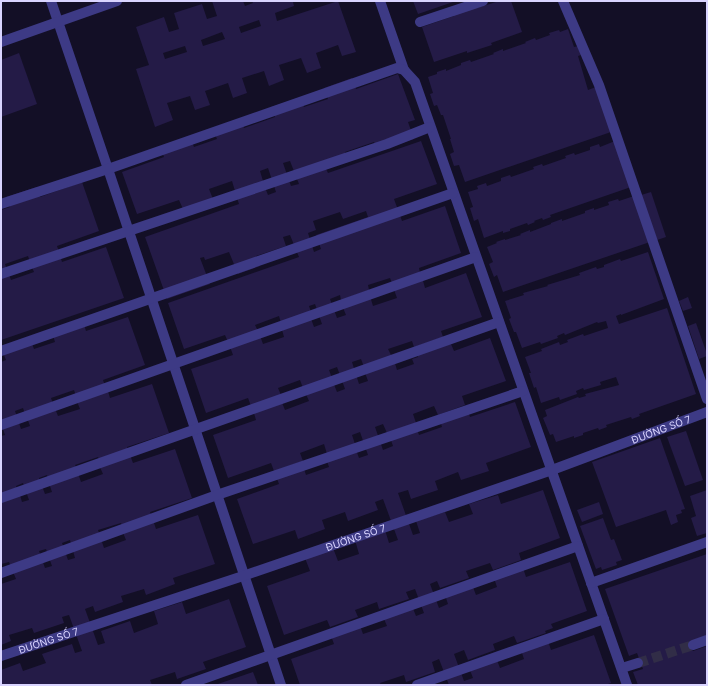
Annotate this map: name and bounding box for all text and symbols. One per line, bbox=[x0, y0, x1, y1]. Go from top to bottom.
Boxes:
street label: ĐƯỜNG SỐ 7 bbox=[630, 412, 693, 446]
street label: ĐƯỜNG SỐ 7 bbox=[324, 521, 388, 553]
street label: ĐƯỜNG SỐ 7 bbox=[17, 625, 80, 656]

